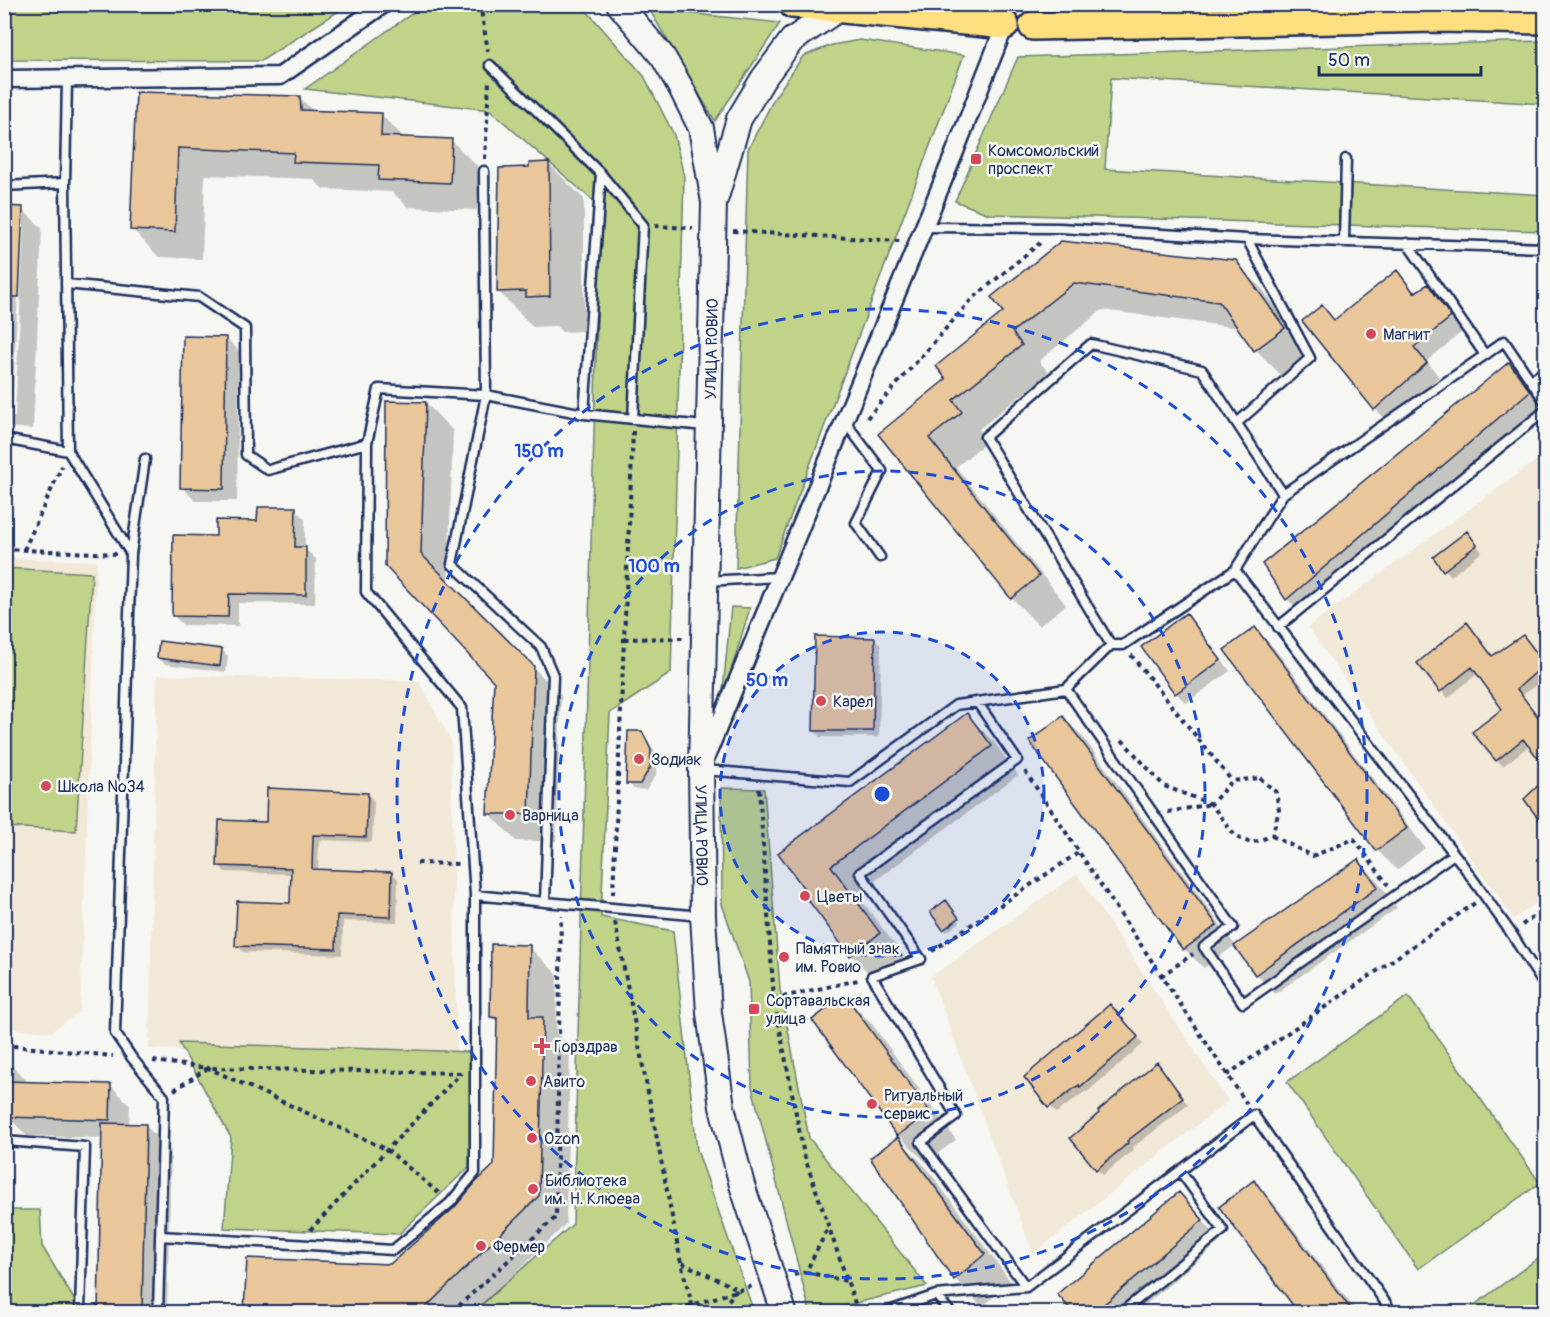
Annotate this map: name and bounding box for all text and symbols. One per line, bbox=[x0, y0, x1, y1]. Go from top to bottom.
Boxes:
scale bar bbox=[1319, 39, 1481, 77]
text: 50 m bbox=[1328, 49, 1370, 72]
place label: Комсомольский проспект bbox=[988, 141, 1099, 179]
marker: Комсомольский проспект bbox=[969, 152, 983, 166]
street label: УЛИЦА РОВИО bbox=[701, 298, 723, 400]
place label: Магнит bbox=[1383, 325, 1431, 345]
marker: Магнит bbox=[1364, 327, 1378, 341]
text: 150 m bbox=[515, 440, 564, 463]
text: 100 m bbox=[628, 555, 680, 578]
text: 50 m bbox=[746, 669, 788, 692]
place label: Карел bbox=[833, 692, 874, 712]
marker: Карел bbox=[814, 694, 828, 708]
place label: Зодиак bbox=[651, 750, 702, 770]
marker: Зодиак bbox=[632, 752, 646, 766]
place label: Школа №34 bbox=[58, 777, 145, 797]
marker: Школа №34 bbox=[39, 779, 53, 793]
centre of rings bbox=[872, 784, 892, 804]
street label: УЛИЦА РОВИО bbox=[690, 785, 712, 886]
place label: Варница bbox=[522, 806, 579, 826]
marker: Варница bbox=[503, 808, 517, 822]
place label: Цветы bbox=[817, 887, 862, 907]
marker: Цветы bbox=[798, 889, 812, 903]
place label: Памятный знак им. Ровио bbox=[796, 939, 900, 977]
marker: Памятный знак им. Ровио bbox=[777, 950, 791, 964]
place label: Сортавальская улица bbox=[765, 991, 870, 1029]
marker: Сортавальская улица bbox=[747, 1002, 761, 1016]
place label: Горздрав bbox=[554, 1037, 618, 1057]
marker: Горздрав bbox=[535, 1039, 549, 1053]
place label: Авито bbox=[543, 1072, 585, 1092]
marker: Авито bbox=[524, 1074, 538, 1088]
place label: Ритуальный сервис bbox=[884, 1086, 963, 1124]
marker: Ритуальный сервис bbox=[865, 1097, 879, 1111]
place label: Ozon bbox=[544, 1129, 580, 1149]
marker: Ozon bbox=[525, 1131, 539, 1145]
place label: Библиотека им. Н. Клюева bbox=[545, 1171, 640, 1209]
marker: Библиотека им. Н. Клюева bbox=[526, 1182, 540, 1196]
place label: Фермер bbox=[493, 1237, 545, 1257]
marker: Фермер bbox=[474, 1239, 488, 1253]

